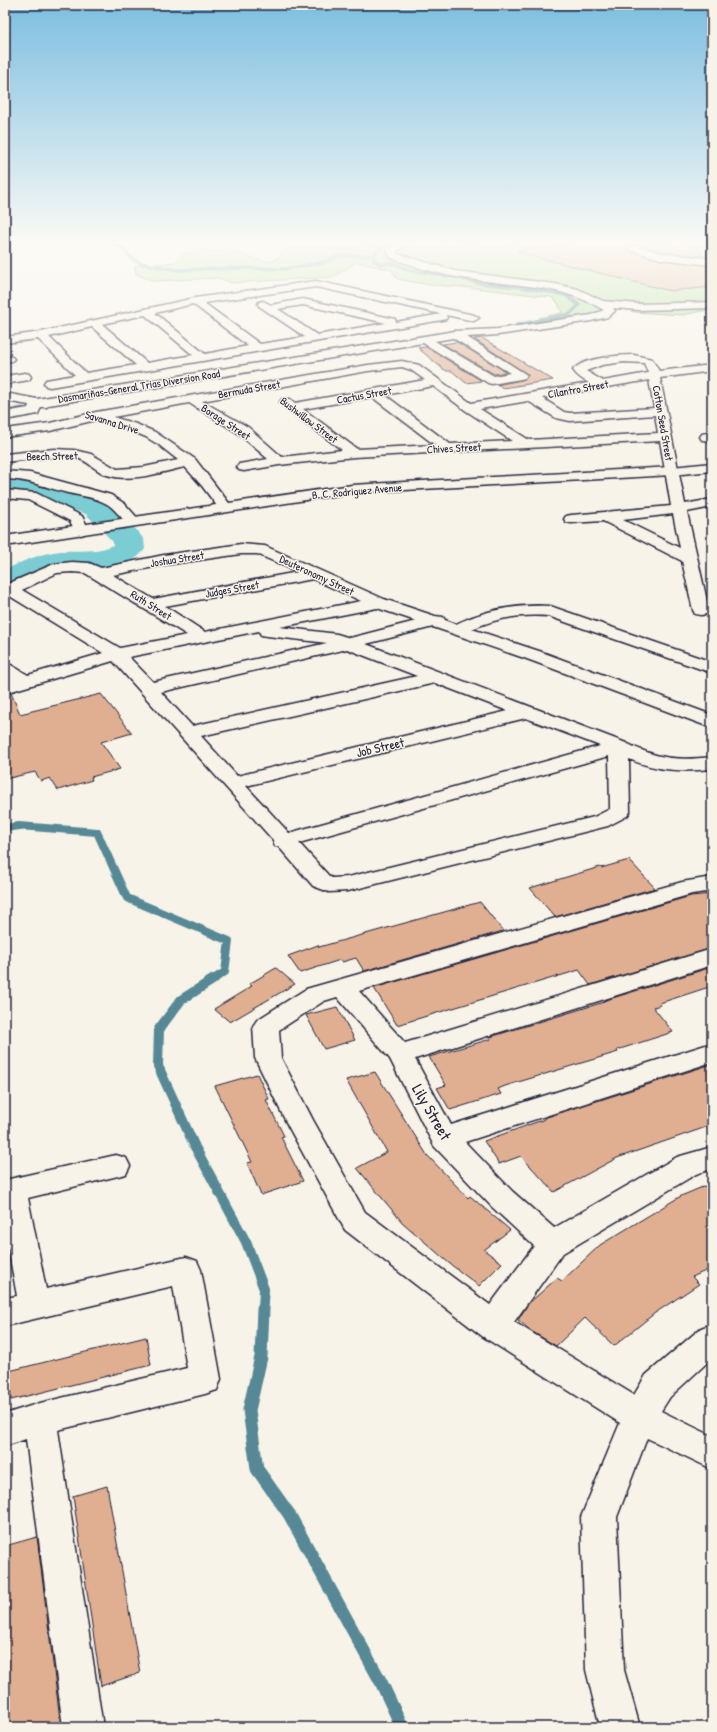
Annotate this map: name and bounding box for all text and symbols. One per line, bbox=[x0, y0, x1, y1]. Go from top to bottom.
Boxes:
street label: Dasmariñas-General Trias Diversion Road bbox=[57, 366, 222, 406]
street label: Bermuda Street bbox=[217, 377, 281, 401]
street label: Cilantro Street bbox=[547, 377, 610, 401]
street label: Cactus Street bbox=[336, 383, 393, 407]
street label: Cotton Seed Street bbox=[649, 384, 677, 462]
street label: Bushwillow Street bbox=[277, 394, 341, 446]
street label: Borage Street bbox=[199, 401, 253, 443]
street label: Savanna Drive bbox=[83, 407, 141, 437]
street label: Chives Street bbox=[427, 440, 482, 456]
street label: Beech Street bbox=[26, 449, 78, 463]
street label: B. C. Rodriguez Avenue bbox=[311, 480, 403, 502]
street label: Joshua Street bbox=[149, 548, 205, 570]
street label: Deuteronomy Street bbox=[278, 552, 357, 598]
street label: Judges Street bbox=[204, 577, 260, 601]
street label: Ruth Street bbox=[128, 587, 174, 623]
street label: Job Street bbox=[354, 733, 406, 761]
street label: Lily Street bbox=[407, 1080, 457, 1145]

